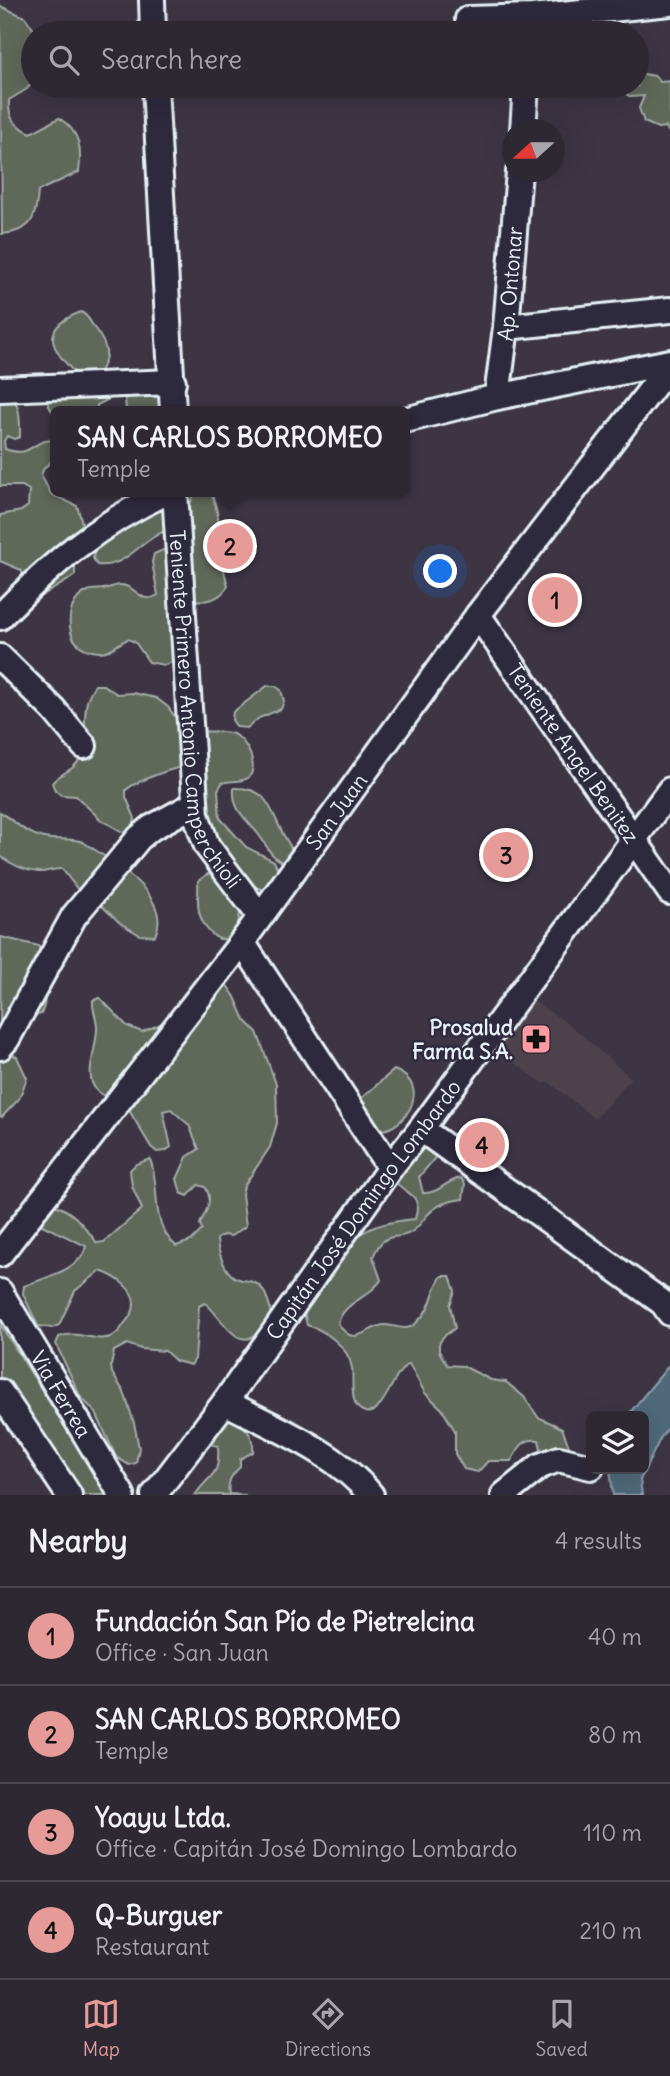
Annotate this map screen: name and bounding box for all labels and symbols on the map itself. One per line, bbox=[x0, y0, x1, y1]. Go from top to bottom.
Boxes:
north arrow bbox=[502, 119, 565, 182]
street label: Ap. Ontonar bbox=[491, 225, 528, 343]
pin: 2 bbox=[207, 520, 253, 572]
street label: Teniente Primero Antonio Camperchioli bbox=[164, 529, 248, 893]
your location bbox=[423, 554, 457, 588]
pin: 1 bbox=[532, 574, 578, 626]
street label: Teniente Angel Benitez bbox=[502, 658, 645, 848]
street label: San Juan bbox=[300, 768, 373, 855]
pin: 3 bbox=[483, 829, 529, 881]
place label: Prosalud Farma S.A. bbox=[412, 1014, 514, 1065]
pharmacy icon: Prosalud Farma S.A. bbox=[519, 1022, 553, 1056]
street label: Capitán José Domingo Lombardo bbox=[260, 1074, 466, 1345]
pin: 4 bbox=[459, 1119, 505, 1171]
street label: Via Ferrea bbox=[25, 1346, 98, 1442]

